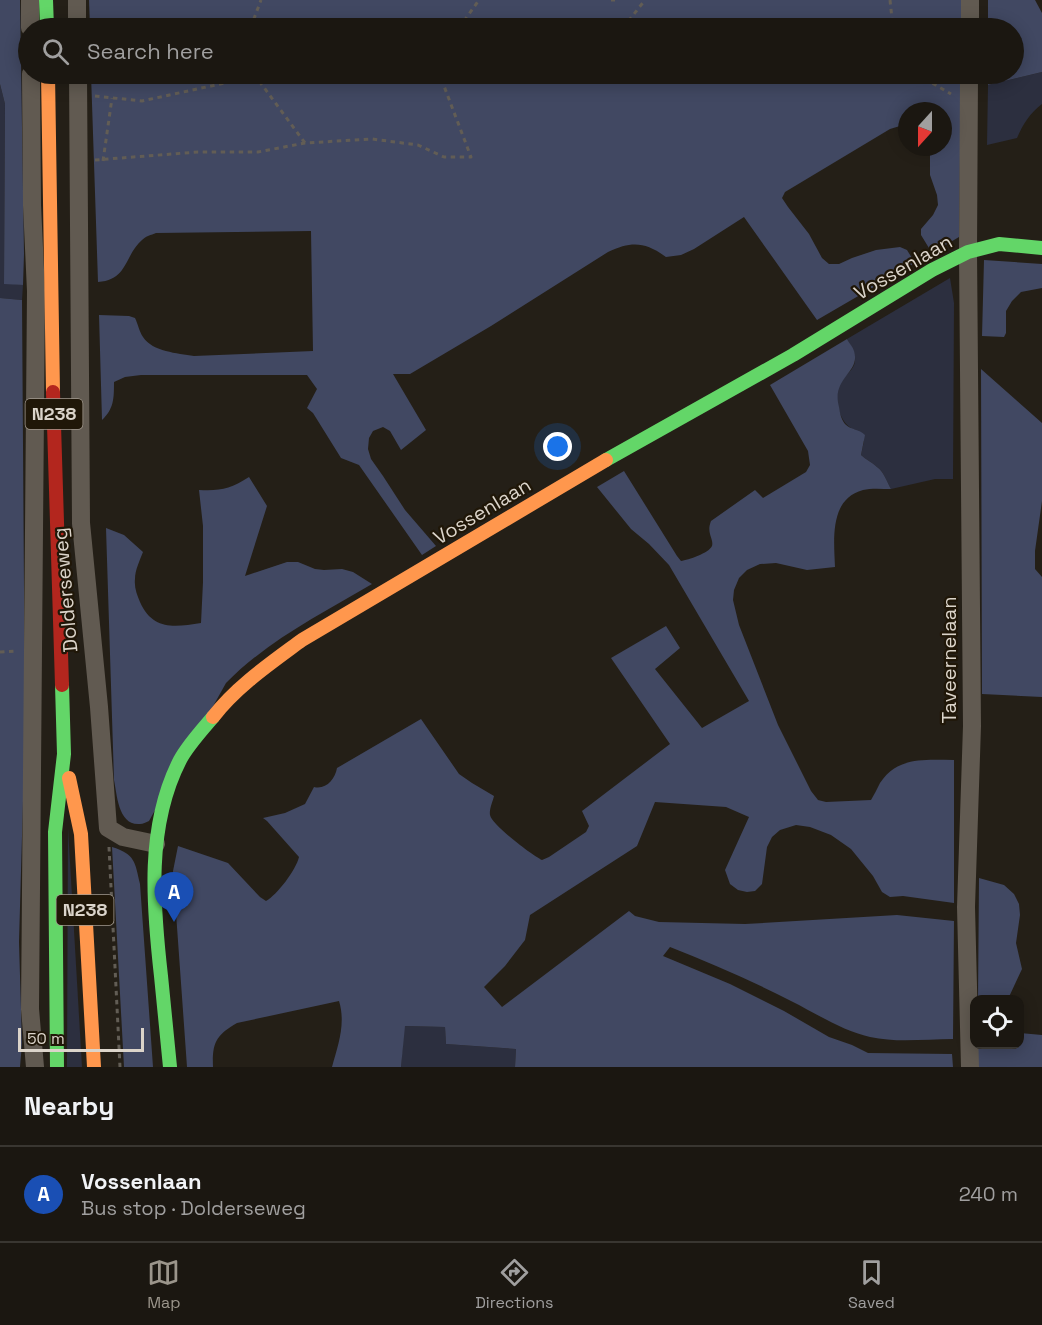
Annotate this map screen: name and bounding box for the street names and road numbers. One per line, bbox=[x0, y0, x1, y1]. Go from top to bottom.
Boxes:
street label: Vossenlaan bbox=[849, 228, 957, 306]
road number: N238 bbox=[26, 399, 82, 429]
street label: Vossenlaan bbox=[428, 472, 536, 550]
street label: Dolderseweg bbox=[47, 526, 83, 654]
street label: Taveernelaan bbox=[936, 597, 962, 723]
road number: N238 bbox=[56, 895, 113, 925]

